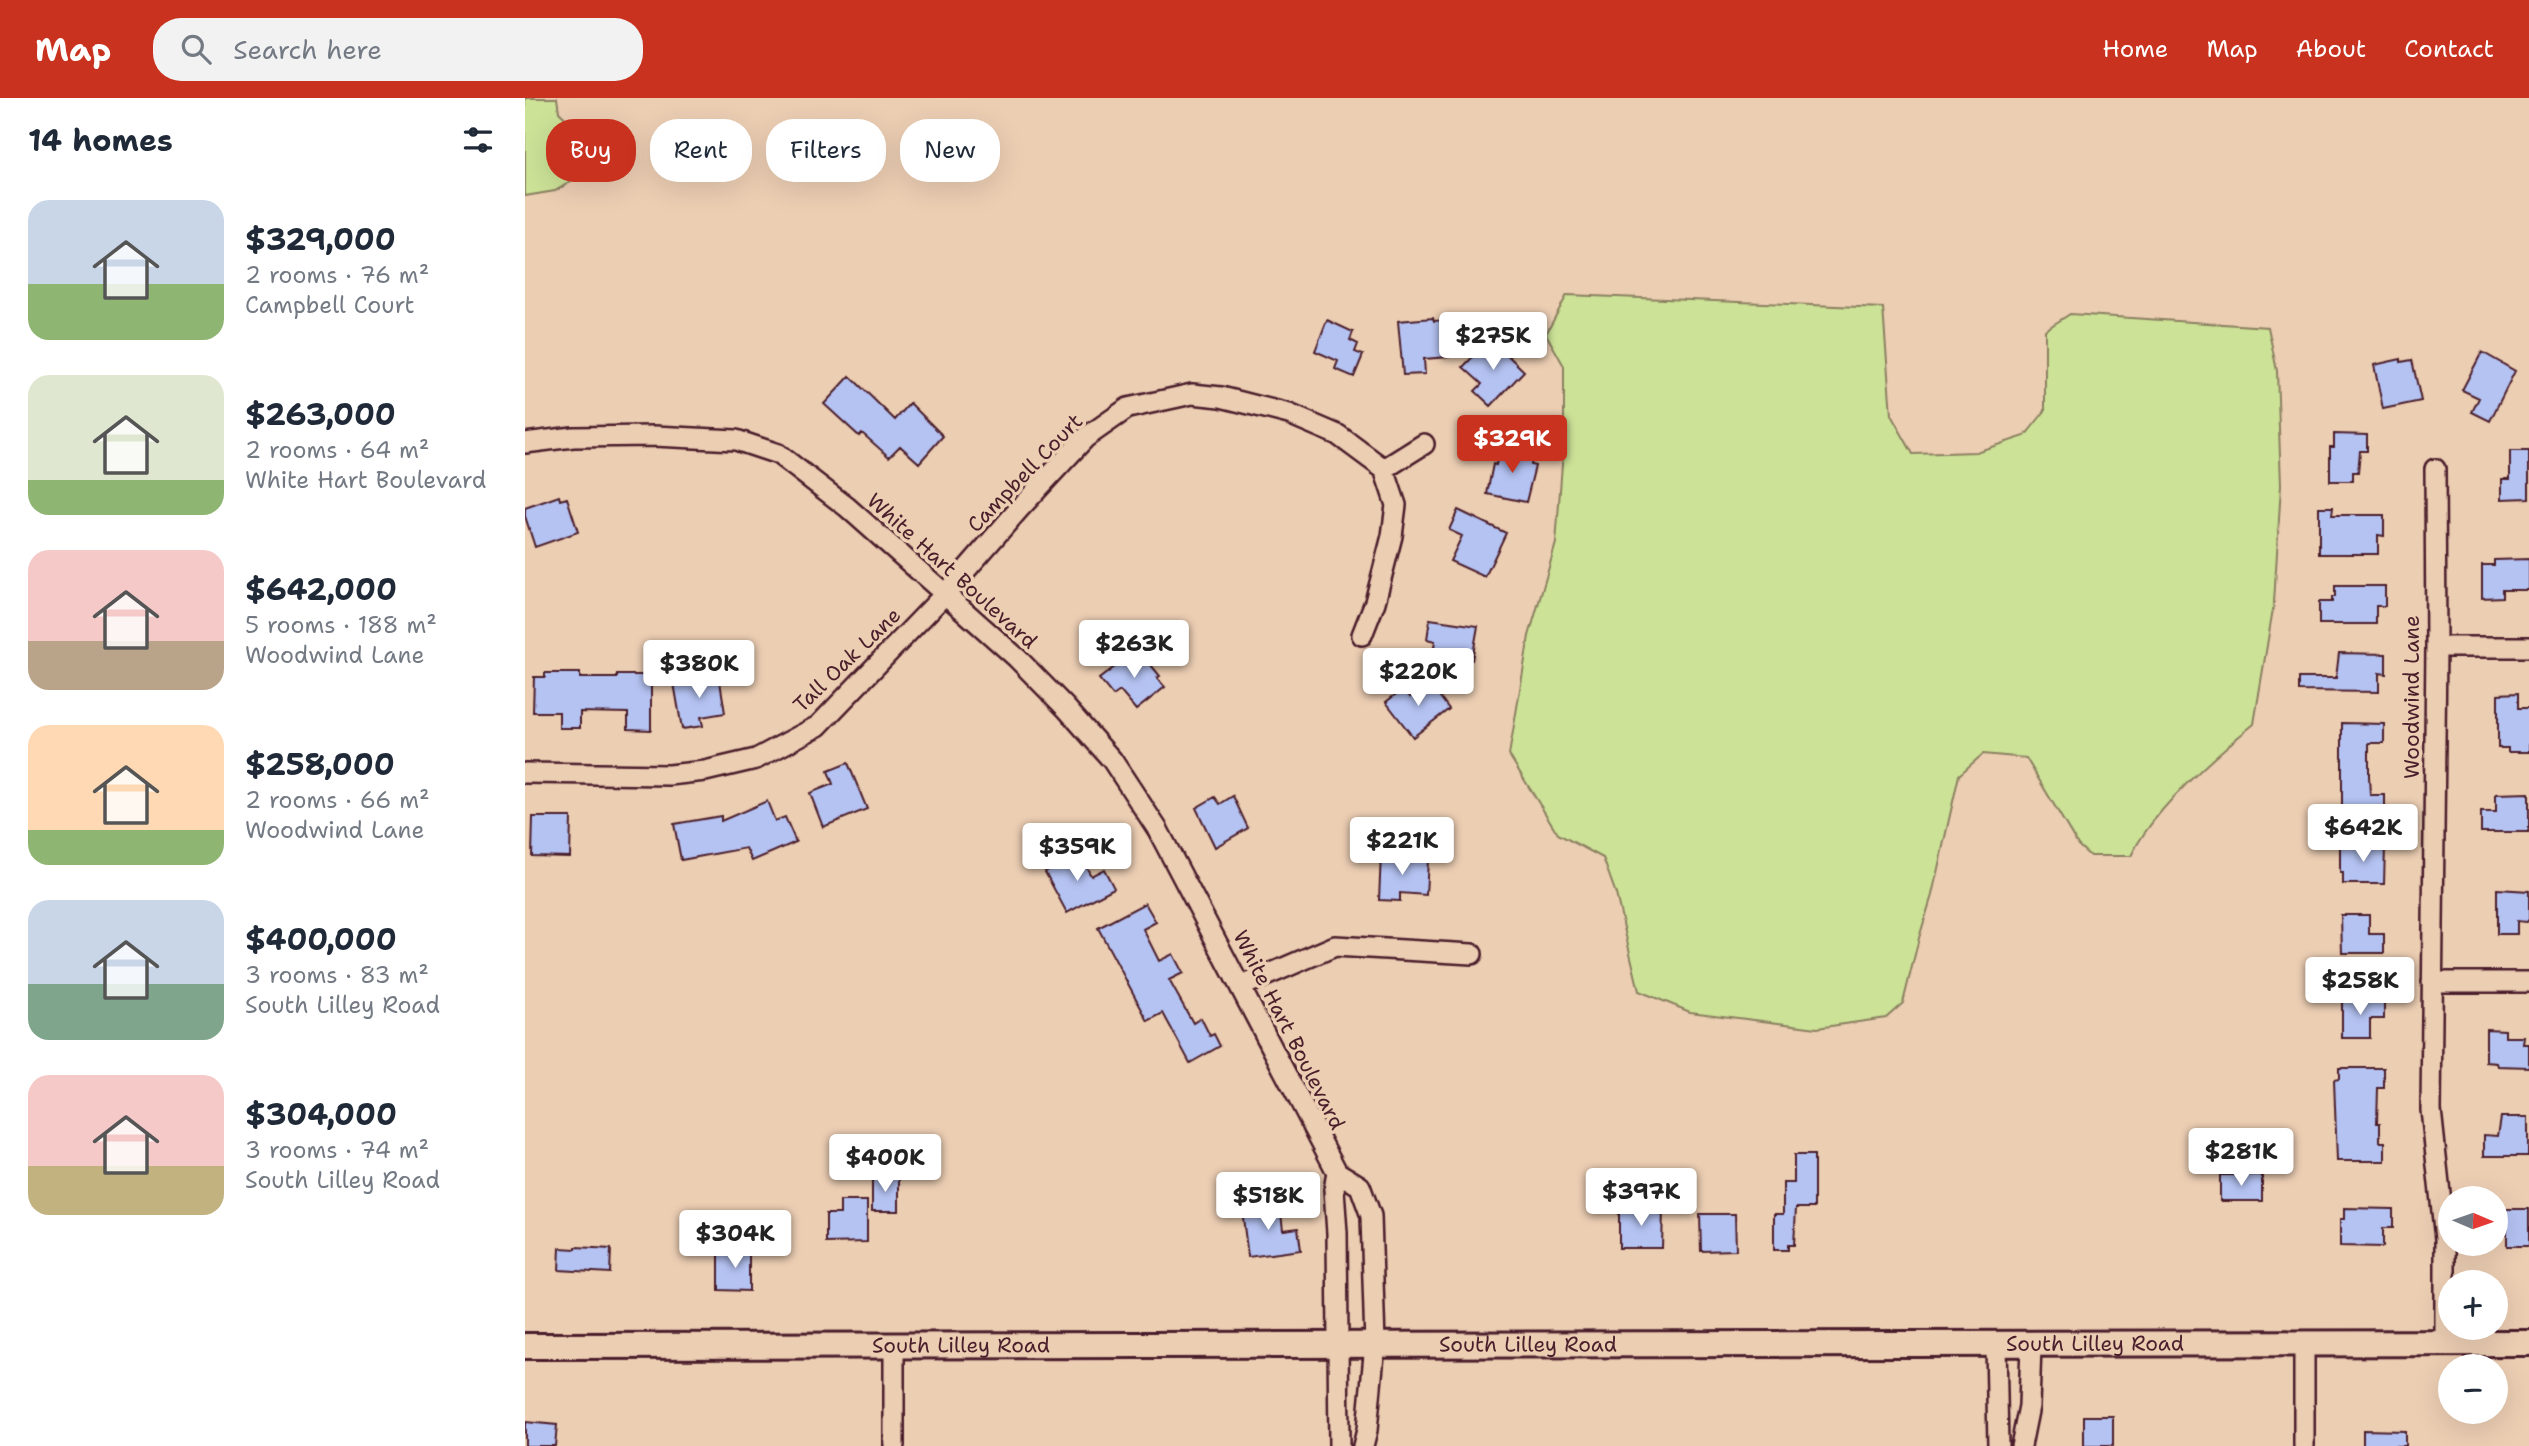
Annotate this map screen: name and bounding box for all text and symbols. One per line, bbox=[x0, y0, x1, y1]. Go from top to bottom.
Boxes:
search box bbox=[153, 18, 643, 81]
text: Map bbox=[35, 27, 111, 72]
icon: search bbox=[177, 30, 215, 68]
text: Search here bbox=[233, 32, 382, 67]
text: Home bbox=[2102, 33, 2168, 65]
text: Map bbox=[2206, 33, 2258, 65]
text: About bbox=[2296, 33, 2366, 65]
text: Contact bbox=[2404, 33, 2494, 65]
chip: Buy bbox=[546, 119, 636, 182]
chip: Rent bbox=[650, 119, 752, 182]
chip: Filters bbox=[766, 119, 886, 182]
chip: New bbox=[900, 119, 1000, 182]
text: 14 homes bbox=[28, 120, 173, 161]
icon: filters bbox=[459, 121, 497, 159]
text: $329,000 bbox=[245, 219, 396, 260]
icon: home bbox=[84, 228, 168, 312]
text: 2 rooms · 76 m² bbox=[245, 260, 429, 290]
text: Campbell Court bbox=[245, 290, 415, 320]
pin: $275K bbox=[1444, 313, 1542, 372]
text: $275K bbox=[1455, 320, 1531, 350]
text: $263,000 bbox=[245, 394, 396, 435]
icon: home bbox=[84, 403, 168, 487]
street label: Campbell Court bbox=[961, 408, 1089, 538]
pin: $329K bbox=[1463, 416, 1561, 475]
text: $329K bbox=[1473, 423, 1551, 453]
text: 2 rooms · 64 m² bbox=[245, 435, 429, 465]
text: White Hart Boulevard bbox=[245, 465, 486, 495]
street label: White Hart Boulevard bbox=[861, 487, 1043, 655]
text: $642,000 bbox=[245, 569, 397, 610]
icon: home bbox=[84, 578, 168, 662]
street label: Tall Oak Lane bbox=[787, 601, 907, 719]
text: 5 rooms · 188 m² bbox=[245, 610, 437, 640]
street label: Woodwind Lane bbox=[2398, 615, 2426, 779]
pin: $263K bbox=[1085, 620, 1183, 680]
text: $263K bbox=[1095, 628, 1173, 658]
text: Woodwind Lane bbox=[245, 640, 425, 670]
pin: $380K bbox=[650, 640, 748, 700]
text: $380K bbox=[659, 648, 739, 678]
pin: $220K bbox=[1369, 648, 1467, 708]
text: $220K bbox=[1379, 656, 1457, 686]
text: $258,000 bbox=[245, 744, 395, 785]
icon: home bbox=[84, 753, 168, 837]
text: 2 rooms · 66 m² bbox=[245, 785, 430, 815]
pin: $642K bbox=[2314, 804, 2412, 864]
text: $642K bbox=[2324, 812, 2402, 842]
text: Woodwind Lane bbox=[245, 815, 425, 845]
pin: $221K bbox=[1353, 818, 1451, 877]
pin: $359K bbox=[1028, 824, 1126, 883]
text: $221K bbox=[1366, 825, 1438, 855]
text: $359K bbox=[1038, 831, 1116, 861]
text: $400,000 bbox=[245, 919, 397, 960]
street label: White Hart Boulevard bbox=[1227, 925, 1351, 1135]
icon: home bbox=[84, 928, 168, 1012]
pin: $258K bbox=[2311, 958, 2409, 1017]
text: 3 rooms · 83 m² bbox=[245, 960, 429, 990]
text: $258K bbox=[2321, 965, 2399, 995]
text: South Lilley Road bbox=[245, 990, 440, 1020]
text: $304,000 bbox=[245, 1094, 397, 1135]
icon: home bbox=[84, 1103, 168, 1187]
pin: $281K bbox=[2192, 1128, 2290, 1188]
pin: $400K bbox=[836, 1134, 934, 1194]
text: 3 rooms · 74 m² bbox=[245, 1135, 429, 1165]
text: $281K bbox=[2205, 1136, 2277, 1166]
text: $400K bbox=[845, 1142, 925, 1172]
text: South Lilley Road bbox=[245, 1165, 440, 1195]
pin: $397K bbox=[1592, 1168, 1690, 1228]
pin: $518K bbox=[1219, 1172, 1317, 1232]
text: $397K bbox=[1602, 1176, 1680, 1206]
text: $518K bbox=[1232, 1180, 1304, 1210]
north arrow bbox=[2438, 1186, 2508, 1256]
map controls bbox=[2438, 1186, 2508, 1424]
pin: $304K bbox=[686, 1210, 784, 1270]
text: $304K bbox=[695, 1218, 775, 1248]
button: + bbox=[2438, 1270, 2508, 1340]
street label: South Lilley Road bbox=[1439, 1330, 1617, 1359]
street label: South Lilley Road bbox=[2006, 1330, 2184, 1358]
street label: South Lilley Road bbox=[872, 1331, 1050, 1359]
button: − bbox=[2438, 1354, 2508, 1424]

